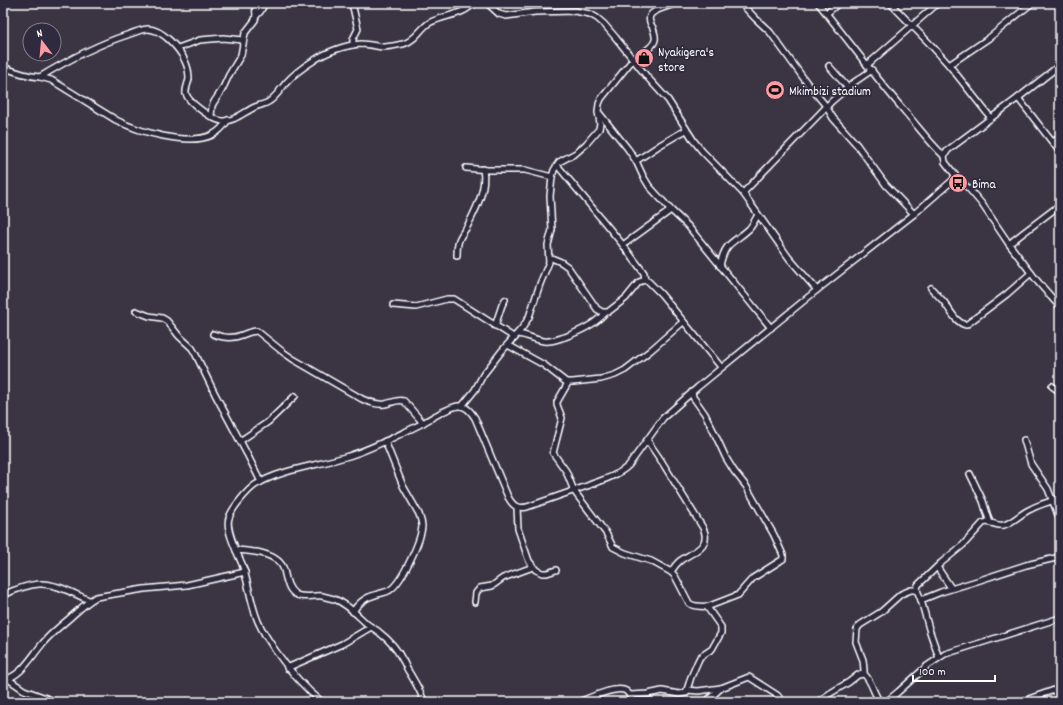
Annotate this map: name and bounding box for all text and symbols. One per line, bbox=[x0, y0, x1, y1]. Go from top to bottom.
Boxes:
north arrow bbox=[22, 22, 62, 62]
text: N bbox=[35, 26, 45, 43]
place label: Nyakigera's store bbox=[658, 44, 714, 78]
shop icon: Nyakigera's store bbox=[633, 47, 655, 69]
sports icon: Mkimbizi stadium bbox=[764, 79, 786, 101]
place label: Mkimbizi stadium bbox=[789, 83, 871, 102]
bus stop icon: Bima bbox=[947, 172, 969, 194]
place label: Bima bbox=[972, 176, 996, 195]
scale bar bbox=[913, 657, 995, 683]
text: 100 m bbox=[919, 664, 946, 681]

